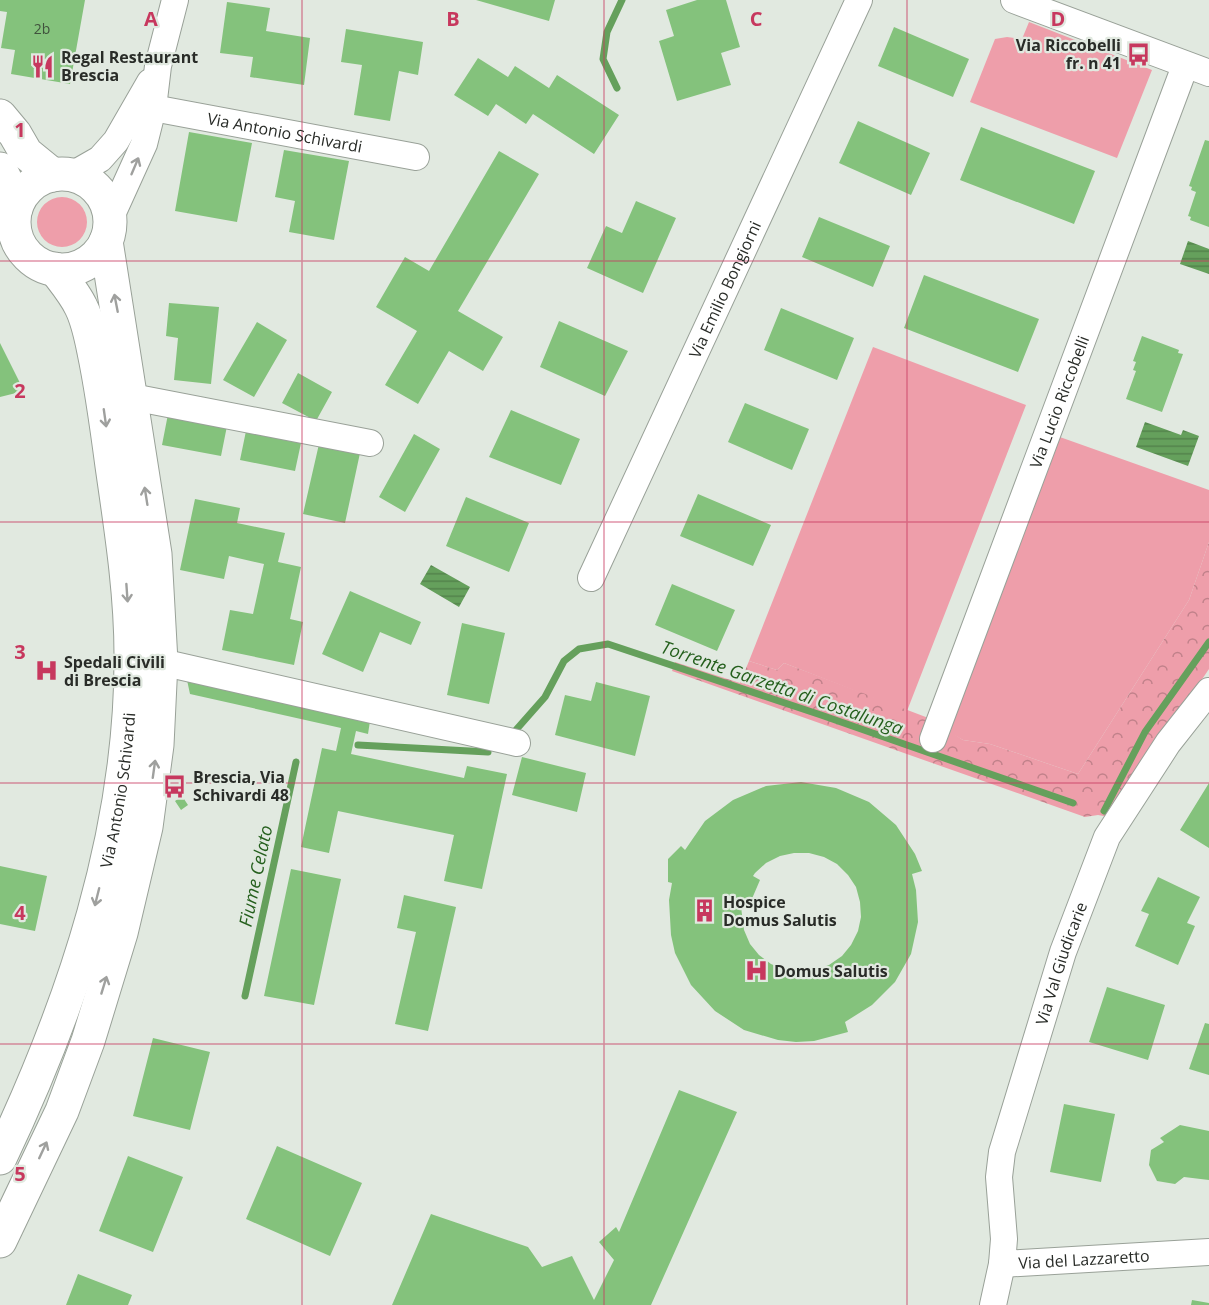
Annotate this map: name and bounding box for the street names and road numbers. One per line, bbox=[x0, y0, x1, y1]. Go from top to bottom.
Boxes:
street label: Via Antonio Schivardi bbox=[205, 107, 364, 158]
street label: Via Emilio Bongiorni bbox=[683, 217, 766, 362]
street label: Via Lucio Riccobelli bbox=[1024, 332, 1094, 471]
street label: Via Antonio Schivardi bbox=[95, 712, 140, 870]
street label: Via Val Giudicarie bbox=[1030, 899, 1092, 1028]
street label: Via del Lazzaretto bbox=[1018, 1244, 1150, 1274]

